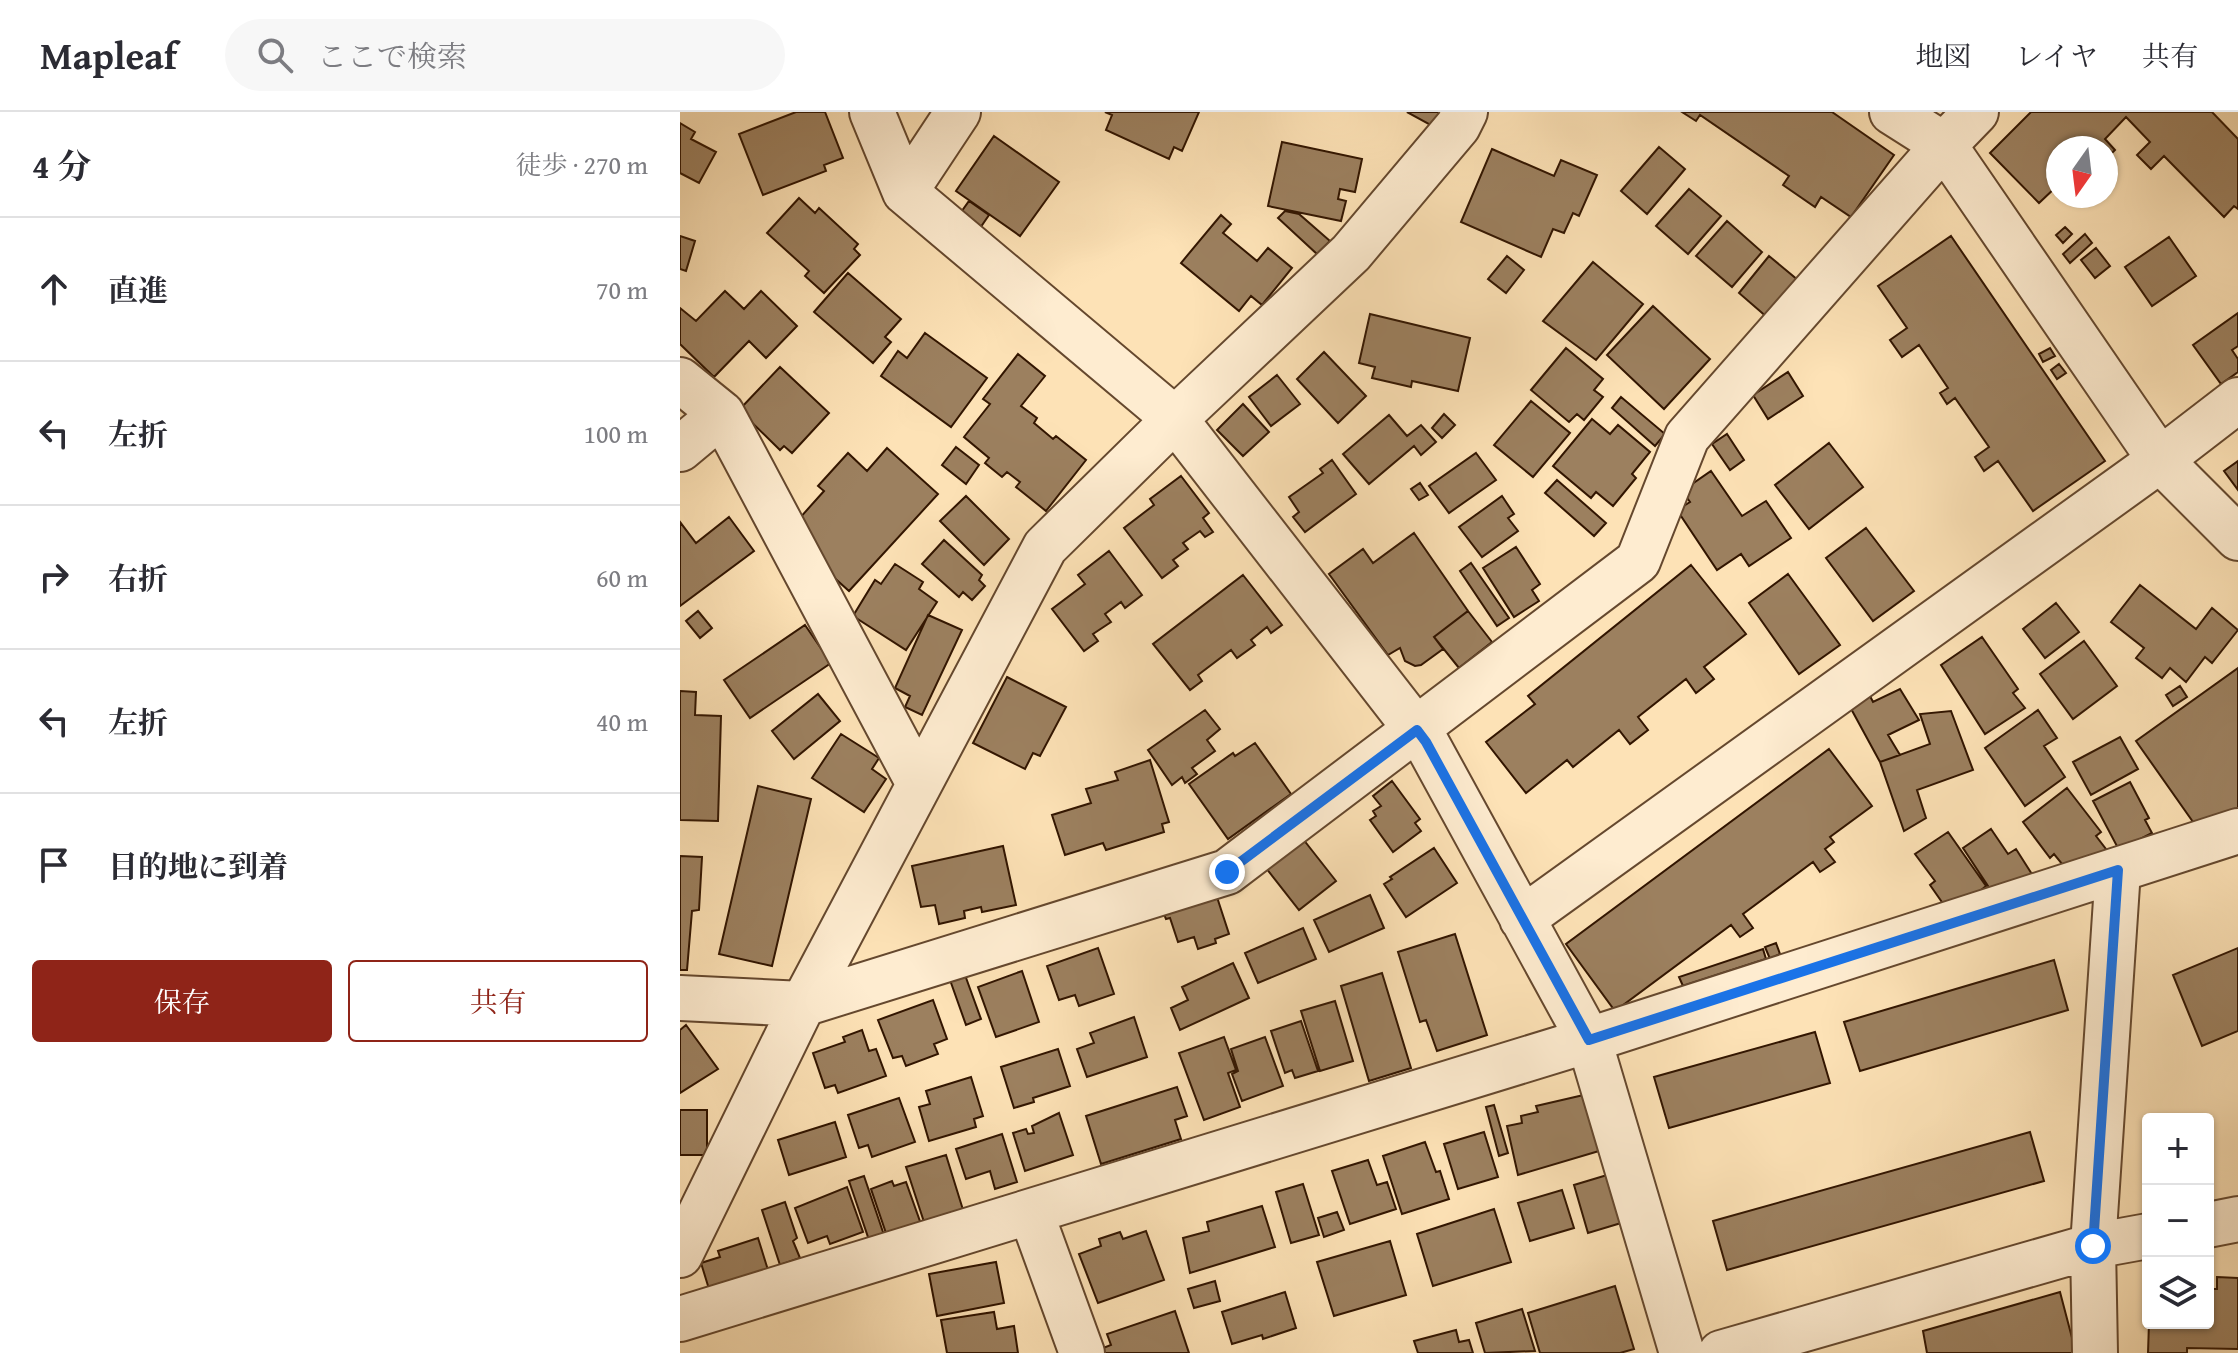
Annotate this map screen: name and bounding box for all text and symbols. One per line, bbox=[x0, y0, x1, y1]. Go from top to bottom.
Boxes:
search box bbox=[225, 19, 785, 91]
text: Mapleaf bbox=[40, 27, 177, 83]
icon: search bbox=[253, 33, 297, 77]
text: ここで検索 bbox=[317, 34, 467, 78]
text: 地図 bbox=[1915, 35, 1971, 76]
text: レイヤ bbox=[2015, 35, 2098, 76]
text: 共有 bbox=[2142, 35, 2198, 76]
north arrow bbox=[2046, 136, 2118, 208]
text: 4 分 bbox=[32, 141, 91, 190]
text: 徒歩 · 270 m bbox=[516, 145, 648, 184]
icon: ahead bbox=[32, 267, 76, 311]
text: 直進 bbox=[108, 268, 168, 312]
text: 70 m bbox=[596, 270, 648, 309]
icon: left bbox=[32, 411, 76, 455]
text: 左折 bbox=[108, 412, 168, 456]
text: 100 m bbox=[583, 414, 648, 453]
icon: right bbox=[32, 555, 76, 599]
text: 右折 bbox=[108, 556, 168, 600]
text: 60 m bbox=[596, 558, 648, 597]
icon: left bbox=[32, 699, 76, 743]
text: 左折 bbox=[108, 700, 168, 744]
text: 40 m bbox=[596, 702, 648, 741]
icon: arrive bbox=[32, 843, 76, 887]
text: 目的地に到着 bbox=[108, 844, 288, 888]
route end bbox=[1209, 854, 1245, 890]
button: 保存 bbox=[32, 960, 332, 1042]
button: 共有 bbox=[348, 960, 648, 1042]
map controls bbox=[2142, 1113, 2214, 1329]
button: + bbox=[2142, 1113, 2214, 1185]
button: − bbox=[2142, 1185, 2214, 1257]
route start bbox=[2075, 1228, 2111, 1264]
button: layers bbox=[2142, 1257, 2214, 1329]

